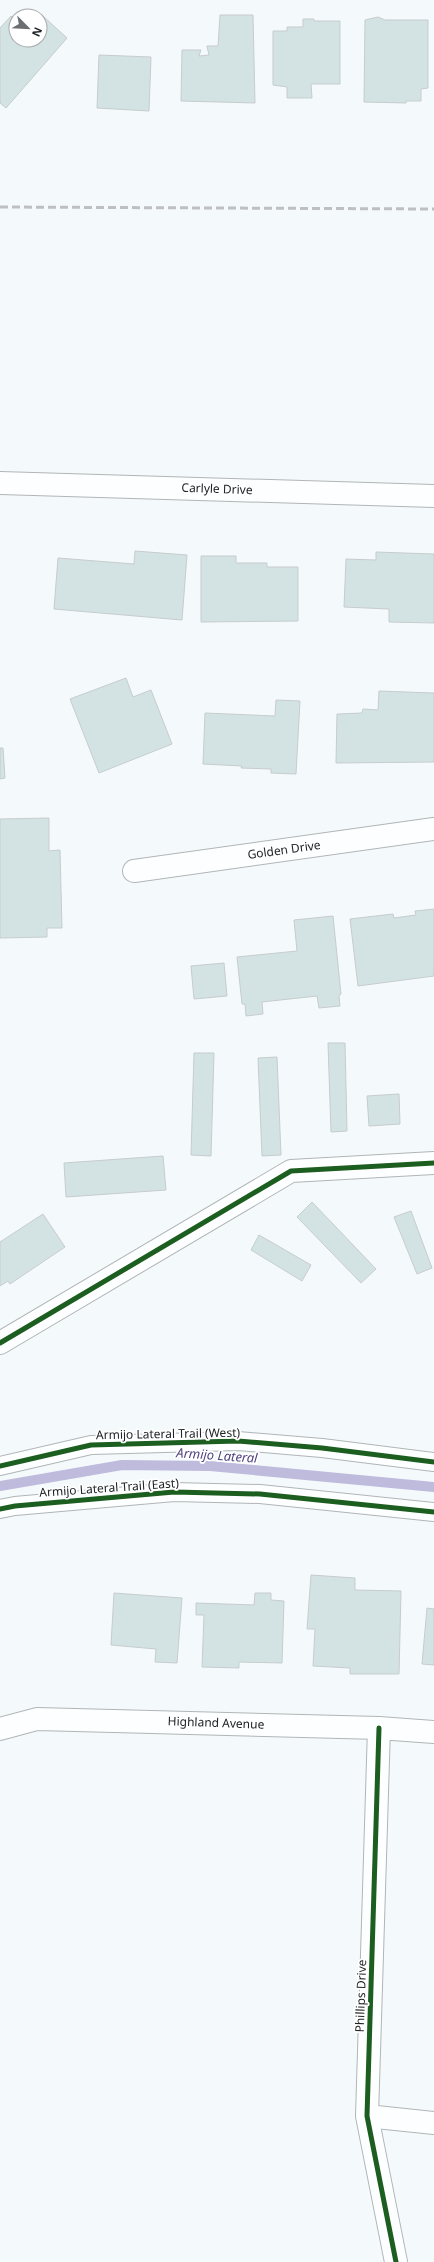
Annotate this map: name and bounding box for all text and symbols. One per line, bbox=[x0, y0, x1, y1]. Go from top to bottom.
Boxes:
north arrow bbox=[8, 8, 48, 48]
text: N bbox=[29, 25, 46, 39]
street label: Carlyle Drive bbox=[181, 479, 253, 498]
street label: Golden Drive bbox=[246, 836, 322, 863]
street label: Armijo Lateral Trail (West) bbox=[96, 1424, 241, 1443]
water label: Armijo Lateral bbox=[175, 1443, 259, 1467]
street label: Armijo Lateral Trail (East) bbox=[39, 1474, 180, 1501]
street label: Highland Avenue bbox=[167, 1712, 265, 1733]
street label: Phillips Drive bbox=[351, 1959, 370, 2033]

